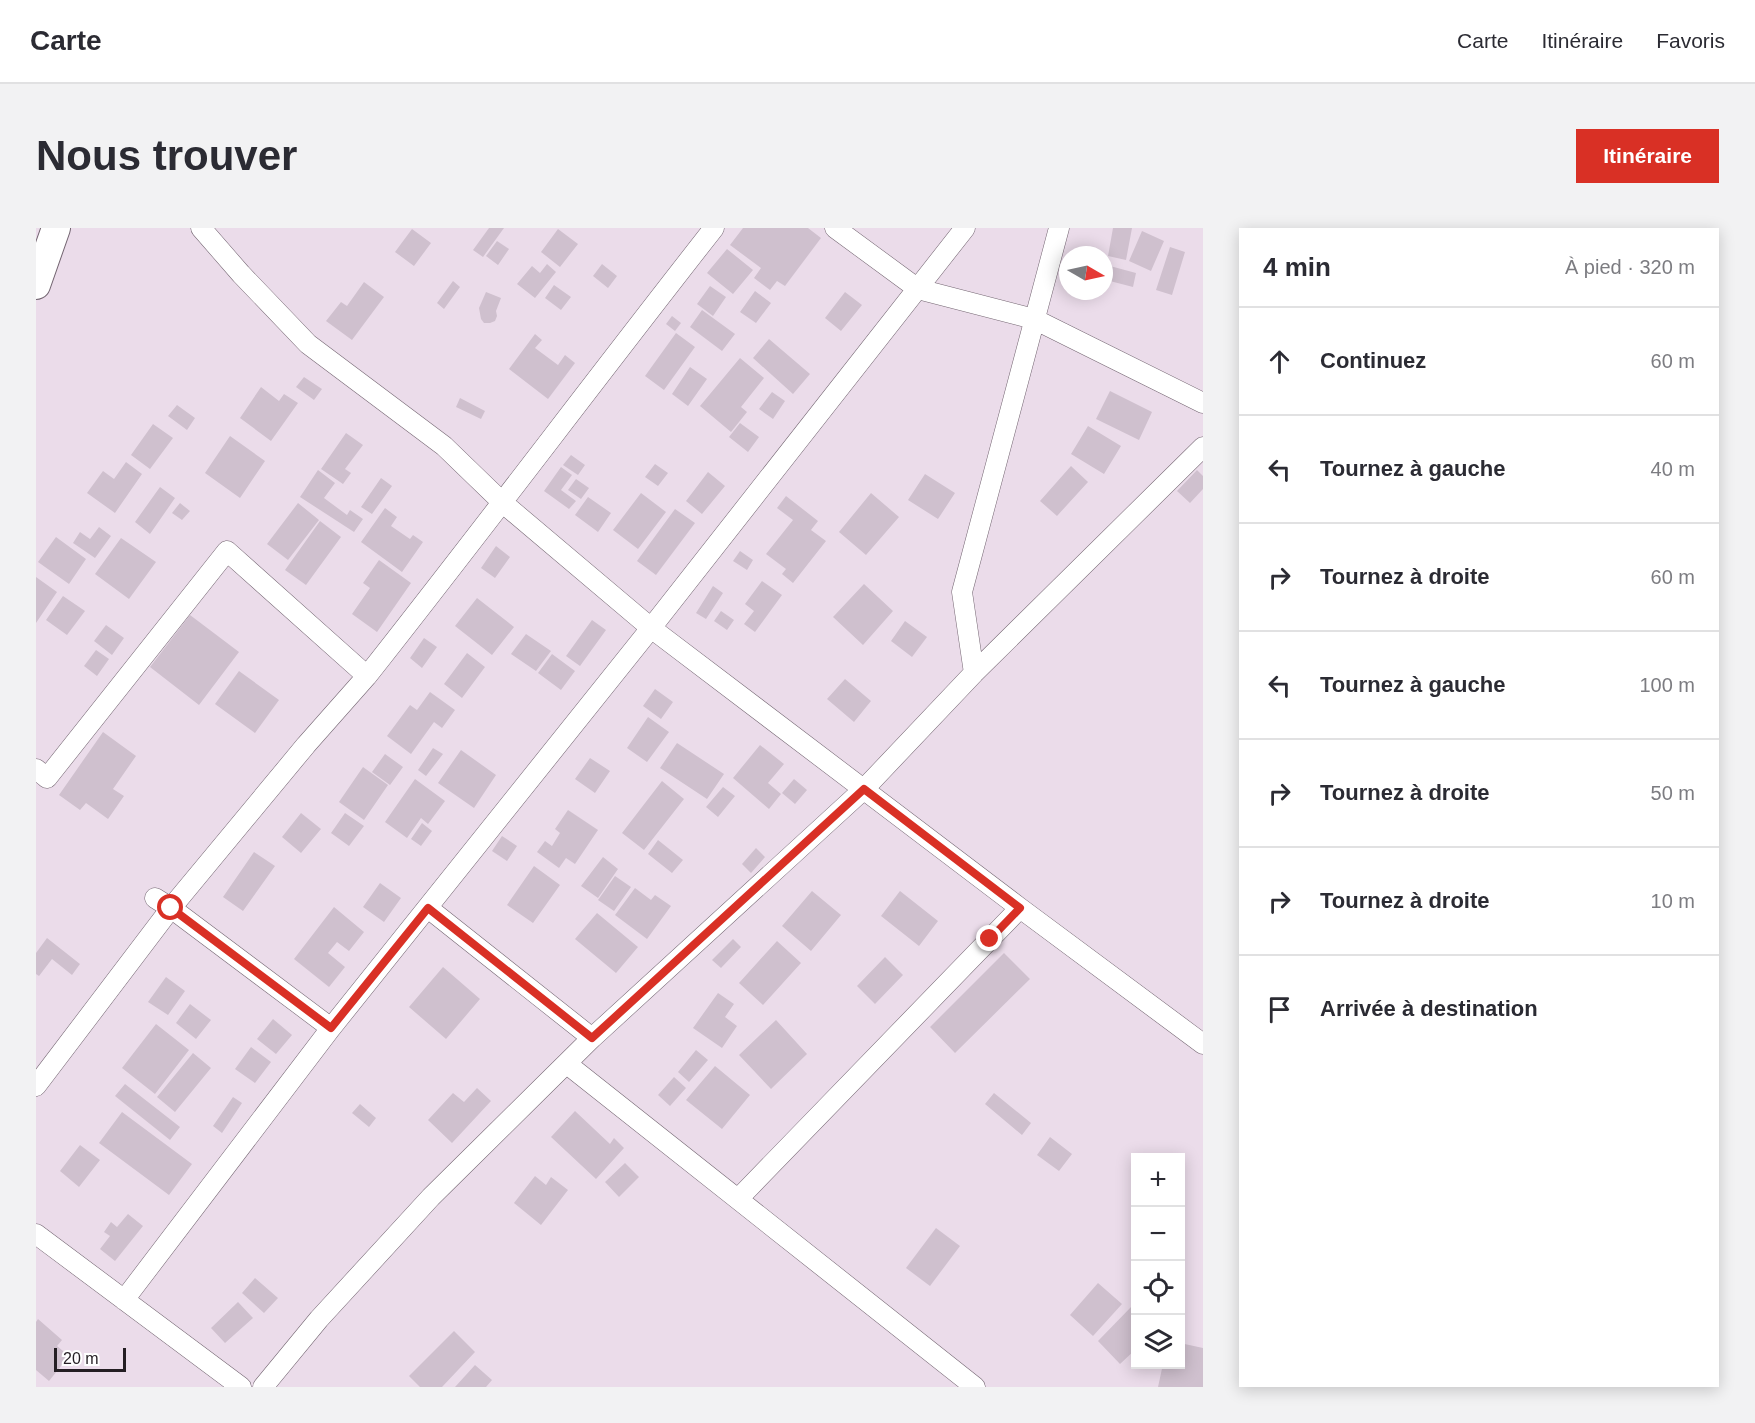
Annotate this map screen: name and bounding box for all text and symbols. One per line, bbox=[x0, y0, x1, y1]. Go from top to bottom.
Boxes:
text: Carte bbox=[30, 25, 102, 56]
text: Carte bbox=[1457, 29, 1508, 52]
text: Itinéraire bbox=[1541, 29, 1623, 52]
text: Favoris bbox=[1656, 29, 1725, 52]
button: Itinéraire bbox=[1576, 129, 1719, 183]
text: Nous trouver bbox=[36, 132, 297, 179]
north arrow bbox=[1059, 246, 1113, 300]
text: 4 min bbox=[1263, 252, 1331, 282]
text: À pied · 320 m bbox=[1565, 256, 1695, 278]
icon: ahead bbox=[1263, 345, 1296, 378]
text: Continuez bbox=[1320, 348, 1426, 373]
text: 60 m bbox=[1651, 350, 1695, 372]
icon: left bbox=[1263, 453, 1296, 486]
text: Tournez à gauche bbox=[1320, 456, 1505, 481]
text: 40 m bbox=[1651, 458, 1695, 480]
icon: right bbox=[1263, 561, 1296, 594]
text: Tournez à droite bbox=[1320, 564, 1490, 589]
text: 60 m bbox=[1651, 566, 1695, 588]
icon: left bbox=[1263, 669, 1296, 702]
text: Tournez à gauche bbox=[1320, 672, 1505, 697]
text: 100 m bbox=[1639, 674, 1695, 696]
icon: right bbox=[1263, 777, 1296, 810]
text: Tournez à droite bbox=[1320, 780, 1490, 805]
text: 50 m bbox=[1651, 782, 1695, 804]
icon: right bbox=[1263, 885, 1296, 918]
text: Tournez à droite bbox=[1320, 888, 1490, 913]
text: 10 m bbox=[1651, 890, 1695, 912]
route start bbox=[157, 894, 183, 920]
route end bbox=[976, 925, 1002, 951]
icon: arrive bbox=[1263, 993, 1296, 1026]
text: Arrivée à destination bbox=[1320, 996, 1538, 1021]
map controls bbox=[1131, 1153, 1185, 1369]
button: + bbox=[1131, 1153, 1185, 1207]
button: − bbox=[1131, 1207, 1185, 1261]
button: locate bbox=[1131, 1261, 1185, 1315]
button: layers bbox=[1131, 1315, 1185, 1369]
scale bar bbox=[54, 1345, 126, 1372]
text: 20 m bbox=[63, 1350, 99, 1367]

